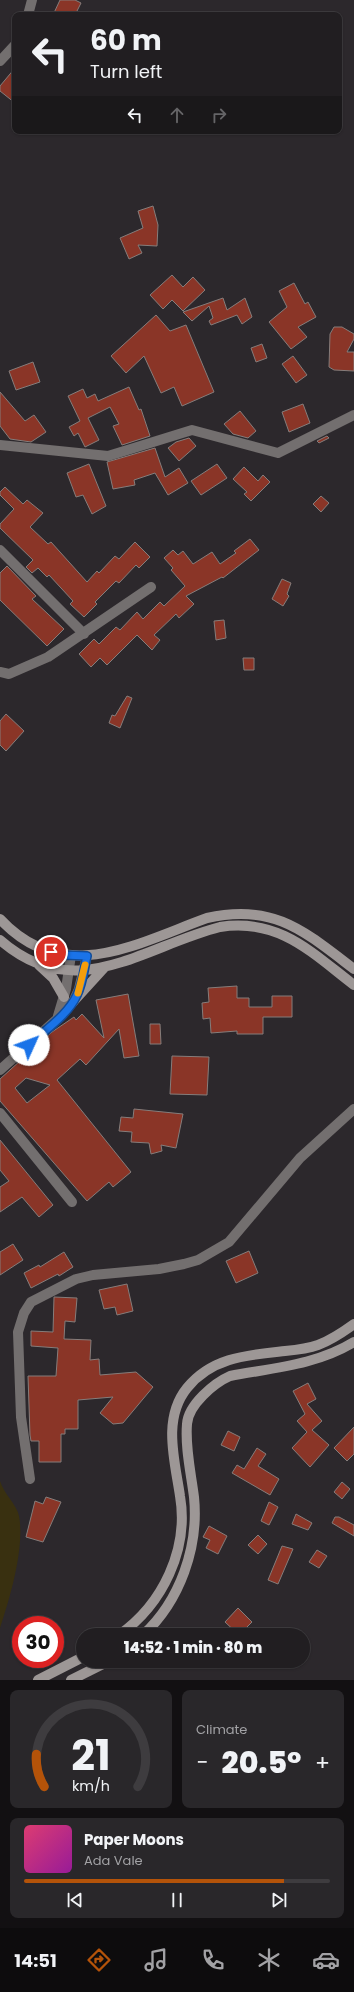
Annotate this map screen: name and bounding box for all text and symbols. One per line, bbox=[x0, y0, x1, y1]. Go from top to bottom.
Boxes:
text: 60 m bbox=[90, 21, 162, 60]
icon: left bbox=[24, 28, 76, 80]
text: Turn left bbox=[90, 59, 162, 84]
icon: left bbox=[124, 104, 146, 126]
icon: ahead bbox=[166, 104, 188, 126]
icon: right bbox=[208, 104, 230, 126]
pin bbox=[34, 935, 68, 969]
icon: arrive bbox=[40, 941, 62, 963]
position arrow bbox=[8, 1024, 50, 1066]
speed limit sign: 30 bbox=[12, 1616, 64, 1668]
text: 14:52 · 1 min · 80 m bbox=[124, 1637, 262, 1658]
text: Climate bbox=[196, 1720, 247, 1739]
text: 21 bbox=[71, 1726, 111, 1785]
text: 20.5° bbox=[222, 1741, 301, 1784]
text: − bbox=[196, 1747, 208, 1778]
text: + bbox=[315, 1747, 330, 1778]
text: km/h bbox=[72, 1776, 110, 1796]
text: Paper Moons bbox=[84, 1829, 184, 1850]
text: Ada Vale bbox=[84, 1851, 143, 1870]
icon: previous bbox=[64, 1889, 86, 1911]
icon: pause bbox=[166, 1889, 188, 1911]
icon: next bbox=[268, 1889, 290, 1911]
icon: directions bbox=[85, 1946, 113, 1974]
icon: music bbox=[142, 1946, 170, 1974]
icon: phone bbox=[199, 1946, 227, 1974]
icon: climate bbox=[255, 1946, 283, 1974]
icon: car bbox=[312, 1946, 340, 1974]
text: 14:51 bbox=[14, 1948, 57, 1973]

